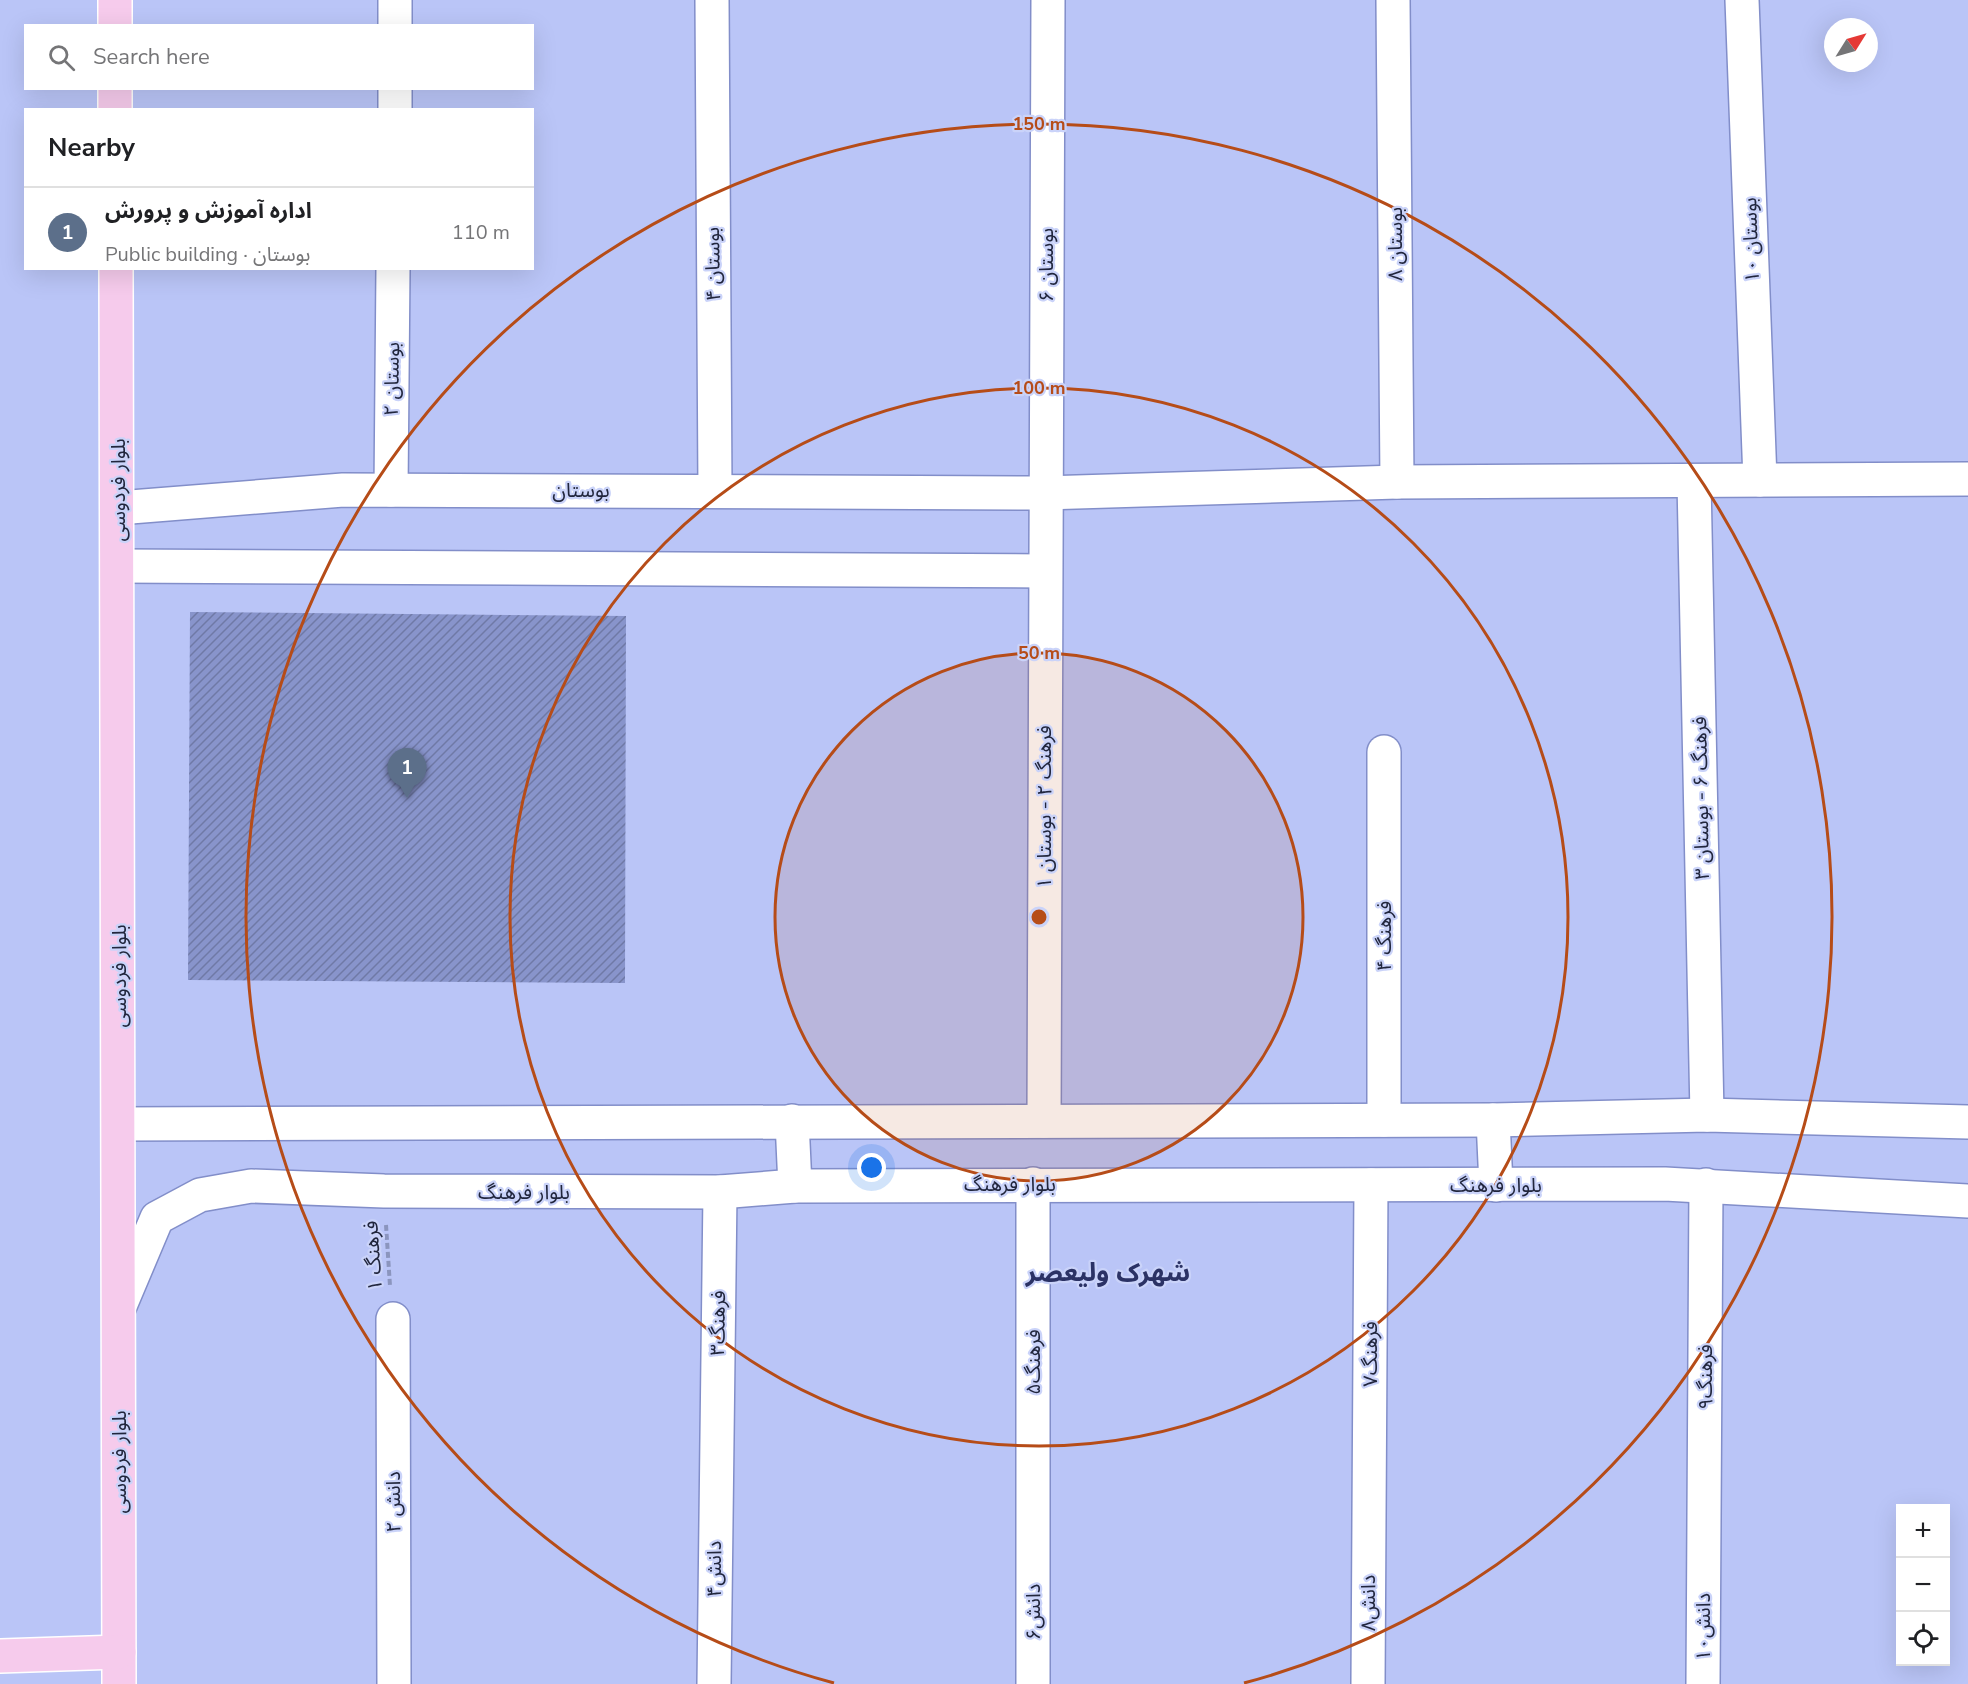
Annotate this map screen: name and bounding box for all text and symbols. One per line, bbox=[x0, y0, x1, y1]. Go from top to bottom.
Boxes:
north arrow bbox=[1824, 18, 1878, 72]
search box bbox=[24, 24, 534, 90]
icon: search bbox=[45, 41, 78, 74]
text: Search here bbox=[93, 42, 210, 72]
text: 150 m bbox=[1012, 112, 1066, 136]
text: Nearby bbox=[48, 130, 135, 165]
text: اداره آموزش و پرورش bbox=[105, 196, 312, 226]
street label: بوستان ۱۰ bbox=[1736, 197, 1766, 283]
street label: بوستان ۸ bbox=[1382, 207, 1409, 281]
text: 1 bbox=[62, 219, 74, 246]
text: 110 m bbox=[452, 219, 510, 246]
street label: بوستان ۴ bbox=[699, 227, 727, 301]
street label: بوستان ۶ bbox=[1033, 228, 1060, 302]
text: Public building · بوستان bbox=[105, 241, 310, 268]
street label: بوستان ۲ bbox=[378, 342, 406, 416]
text: 100 m bbox=[1012, 376, 1066, 400]
street label: بلوار فردوسی bbox=[105, 438, 132, 542]
street label: بوستان bbox=[552, 477, 610, 504]
text: 50 m bbox=[1018, 641, 1060, 665]
street label: فرهنگ ۶ - بوستان ۳ bbox=[1686, 716, 1716, 880]
street label: فرهنگ ۲ - بوستان ۱ bbox=[1031, 725, 1058, 889]
pin: 1 bbox=[388, 748, 426, 798]
street label: فرهنگ ۴ bbox=[1371, 901, 1398, 971]
centre of rings bbox=[1029, 907, 1049, 927]
street label: بلوار فردوسی bbox=[106, 924, 133, 1028]
your location bbox=[857, 1153, 886, 1182]
street label: بلوار فرهنگ bbox=[964, 1171, 1056, 1198]
street label: بلوار فرهنگ bbox=[1450, 1172, 1542, 1199]
street label: بلوار فرهنگ bbox=[478, 1179, 570, 1206]
street label: فرهنگ ۱ bbox=[357, 1220, 389, 1292]
district label: شهرک ولیعصر bbox=[1025, 1255, 1190, 1290]
street label: فرهنگ۳ bbox=[704, 1290, 732, 1356]
street label: فرهنگ۷ bbox=[1357, 1321, 1384, 1387]
street label: فرهنگ۵ bbox=[1020, 1329, 1047, 1395]
street label: فرهنگ۹ bbox=[1692, 1344, 1719, 1410]
street label: بلوار فردوسی bbox=[106, 1410, 133, 1514]
street label: دانش ۲ bbox=[380, 1471, 407, 1533]
map controls bbox=[1896, 1504, 1950, 1666]
button: + bbox=[1896, 1504, 1950, 1558]
street label: دانش۴ bbox=[701, 1541, 728, 1597]
button: − bbox=[1896, 1558, 1950, 1612]
street label: دانش۸ bbox=[1355, 1575, 1382, 1631]
street label: دانش۶ bbox=[1020, 1584, 1047, 1640]
street label: دانش۱۰ bbox=[1690, 1593, 1717, 1661]
button: locate bbox=[1896, 1612, 1950, 1666]

